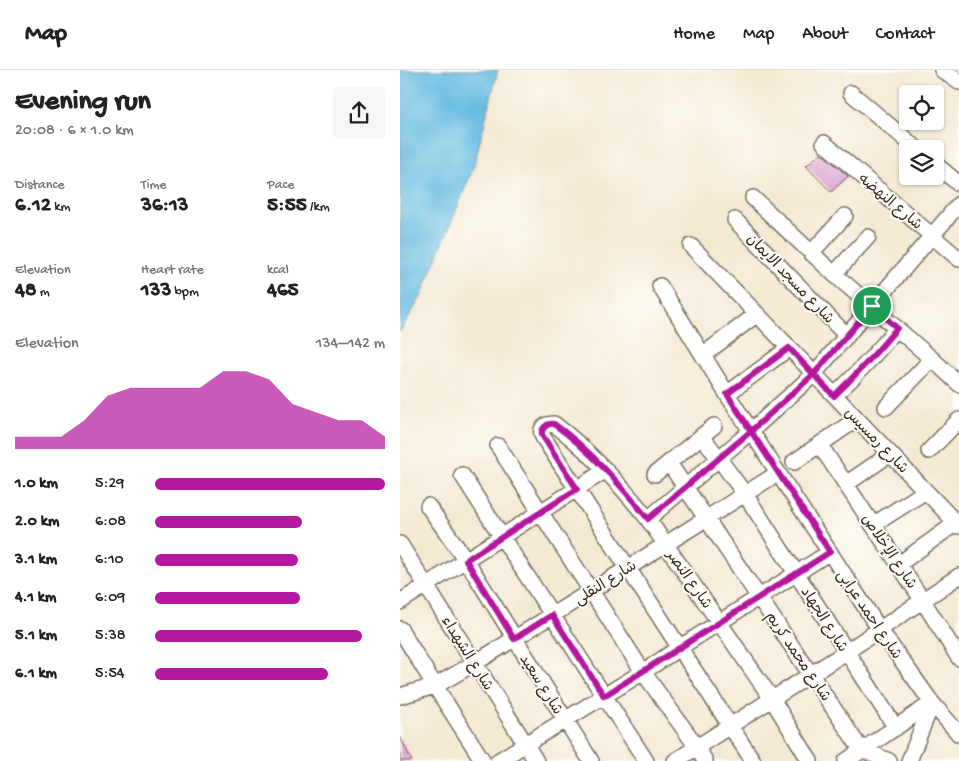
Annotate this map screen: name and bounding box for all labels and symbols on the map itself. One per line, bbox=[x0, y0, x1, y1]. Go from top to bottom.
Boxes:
street label: شارع النهضه bbox=[854, 170, 925, 235]
street label: شارع مسجد الايمان bbox=[742, 231, 837, 328]
pin bbox=[851, 285, 893, 327]
street label: شارع رمسيس bbox=[840, 405, 911, 478]
street label: شارع الإخلاص bbox=[857, 511, 920, 593]
street label: شارع النصر bbox=[661, 546, 715, 613]
street label: شارع النقلى bbox=[572, 557, 641, 610]
street label: شارع احمد عرابى bbox=[832, 567, 905, 663]
street label: شارع الجهاد bbox=[796, 584, 851, 656]
street label: شارع محمد كريم bbox=[760, 609, 834, 706]
street label: شارع الشهداء bbox=[436, 614, 496, 694]
street label: شارع سعيد bbox=[515, 652, 566, 719]

